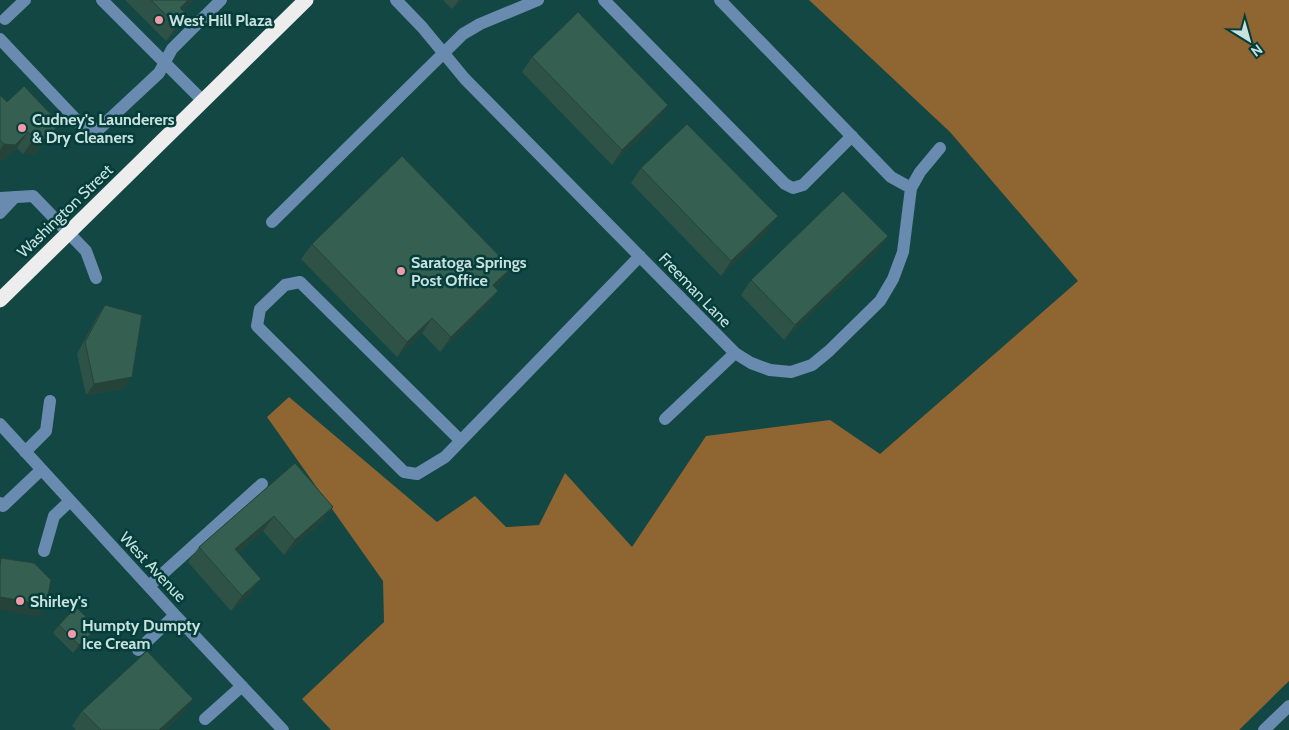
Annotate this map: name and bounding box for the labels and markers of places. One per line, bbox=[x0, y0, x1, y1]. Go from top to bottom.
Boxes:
place label: West Hill Plaza bbox=[169, 11, 272, 30]
marker: West Hill Plaza bbox=[153, 14, 165, 26]
place label: Cudney's Launderers & Dry Cleaners bbox=[32, 110, 175, 147]
marker: Cudney's Launderers & Dry Cleaners bbox=[16, 122, 28, 134]
place label: Saratoga Springs Post Office bbox=[411, 253, 527, 290]
marker: Saratoga Springs Post Office bbox=[395, 265, 407, 277]
place label: Shirley's bbox=[30, 592, 88, 611]
marker: Shirley's bbox=[14, 595, 26, 607]
place label: Humpty Dumpty Ice Cream bbox=[82, 616, 201, 653]
marker: Humpty Dumpty Ice Cream bbox=[66, 628, 78, 640]

